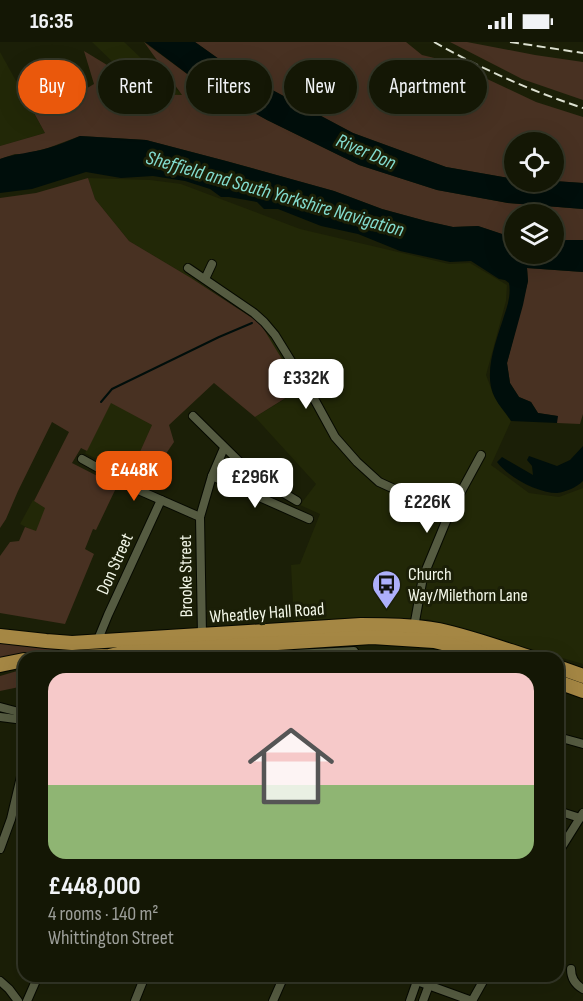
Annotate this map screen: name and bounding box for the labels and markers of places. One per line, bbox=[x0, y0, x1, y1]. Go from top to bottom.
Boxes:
pin: £332K bbox=[264, 359, 348, 410]
pin: £448K bbox=[92, 451, 176, 502]
pin: £296K bbox=[213, 458, 297, 509]
pin: £226K bbox=[385, 483, 469, 534]
place label: Church Way/Milethorn Lane bbox=[408, 564, 528, 606]
bus stop icon: Church Way/Milethorn Lane bbox=[371, 568, 403, 610]

